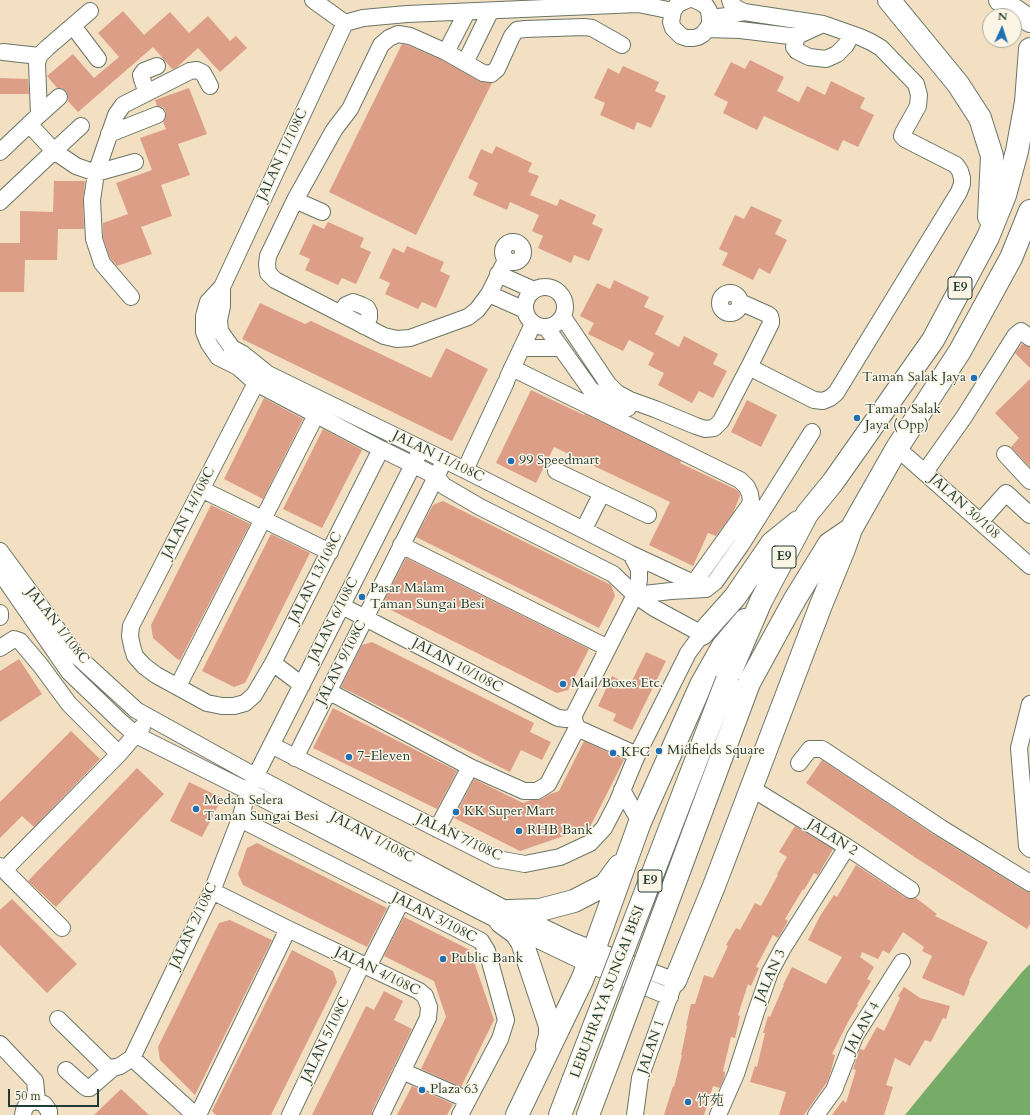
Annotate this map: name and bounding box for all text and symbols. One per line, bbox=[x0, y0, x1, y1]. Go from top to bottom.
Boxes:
north arrow bbox=[982, 8, 1022, 48]
text: N bbox=[997, 9, 1008, 24]
street label: JALAN 11/108C bbox=[254, 106, 312, 204]
road number: E9 bbox=[948, 277, 972, 299]
place label: Taman Salak Jaya bbox=[862, 370, 966, 386]
marker: Taman Salak Jaya bbox=[969, 373, 979, 383]
place label: Taman Salak Jaya (Opp) bbox=[865, 402, 941, 434]
marker: Taman Salak Jaya (Opp) bbox=[852, 413, 862, 423]
street label: JALAN 11/108C bbox=[389, 428, 487, 486]
place label: 99 Speedmart bbox=[519, 453, 599, 469]
marker: 99 Speedmart bbox=[506, 456, 516, 466]
street label: JALAN 14/108C bbox=[159, 465, 219, 561]
street label: JALAN 30/108 bbox=[925, 471, 1003, 543]
street label: JALAN 13/108C bbox=[286, 530, 346, 626]
road number: E9 bbox=[772, 546, 796, 568]
street label: JALAN 6/108C bbox=[305, 575, 363, 665]
place label: Pasar Malam Taman Sungai Besi bbox=[370, 581, 485, 614]
street label: JALAN 1/108C bbox=[22, 584, 92, 668]
marker: Pasar Malam Taman Sungai Besi bbox=[357, 592, 367, 602]
street label: JALAN 9/108C bbox=[313, 618, 371, 708]
street label: JALAN 10/108C bbox=[409, 635, 505, 697]
place label: Mail Boxes Etc. bbox=[571, 676, 663, 692]
marker: Mail Boxes Etc. bbox=[558, 679, 568, 689]
place label: Midfields Square bbox=[667, 743, 765, 759]
place label: KFC bbox=[621, 745, 650, 761]
marker: Midfields Square bbox=[654, 746, 664, 756]
marker: KFC bbox=[608, 748, 618, 758]
place label: 7-Eleven bbox=[357, 749, 410, 765]
marker: 7-Eleven bbox=[344, 752, 354, 762]
place label: Medan Selera Taman Sungai Besi bbox=[204, 793, 319, 826]
marker: Medan Selera Taman Sungai Besi bbox=[191, 804, 201, 814]
place label: KK Super Mart bbox=[464, 804, 555, 820]
marker: KK Super Mart bbox=[451, 807, 461, 817]
street label: JALAN 1/108C bbox=[327, 809, 417, 867]
street label: JALAN 7/108C bbox=[413, 811, 505, 865]
street label: JALAN 2 bbox=[804, 816, 860, 860]
place label: RHB Bank bbox=[527, 823, 593, 839]
marker: RHB Bank bbox=[514, 826, 524, 836]
road number: E9 bbox=[638, 870, 662, 892]
street label: JALAN 2/108C bbox=[167, 880, 221, 972]
street label: JALAN 3/108C bbox=[389, 889, 479, 947]
street label: LEBUHRAYA SUNGAI BESI bbox=[567, 903, 649, 1081]
street label: JALAN 4/108C bbox=[332, 944, 422, 1000]
street label: JALAN 3 bbox=[752, 947, 790, 1005]
place label: Public Bank bbox=[451, 951, 523, 967]
marker: Public Bank bbox=[438, 954, 448, 964]
street label: JALAN 5/108C bbox=[298, 995, 354, 1085]
street label: JALAN 4 bbox=[842, 999, 884, 1057]
street label: JALAN 1 bbox=[635, 1018, 669, 1076]
scale bar bbox=[10, 1081, 101, 1107]
place label: Plaza 63 bbox=[430, 1082, 478, 1098]
marker: Plaza 63 bbox=[417, 1085, 427, 1095]
text: 50 m bbox=[15, 1088, 41, 1104]
place label: 竹苑 bbox=[696, 1094, 724, 1110]
marker: 竹苑 bbox=[683, 1097, 693, 1107]

